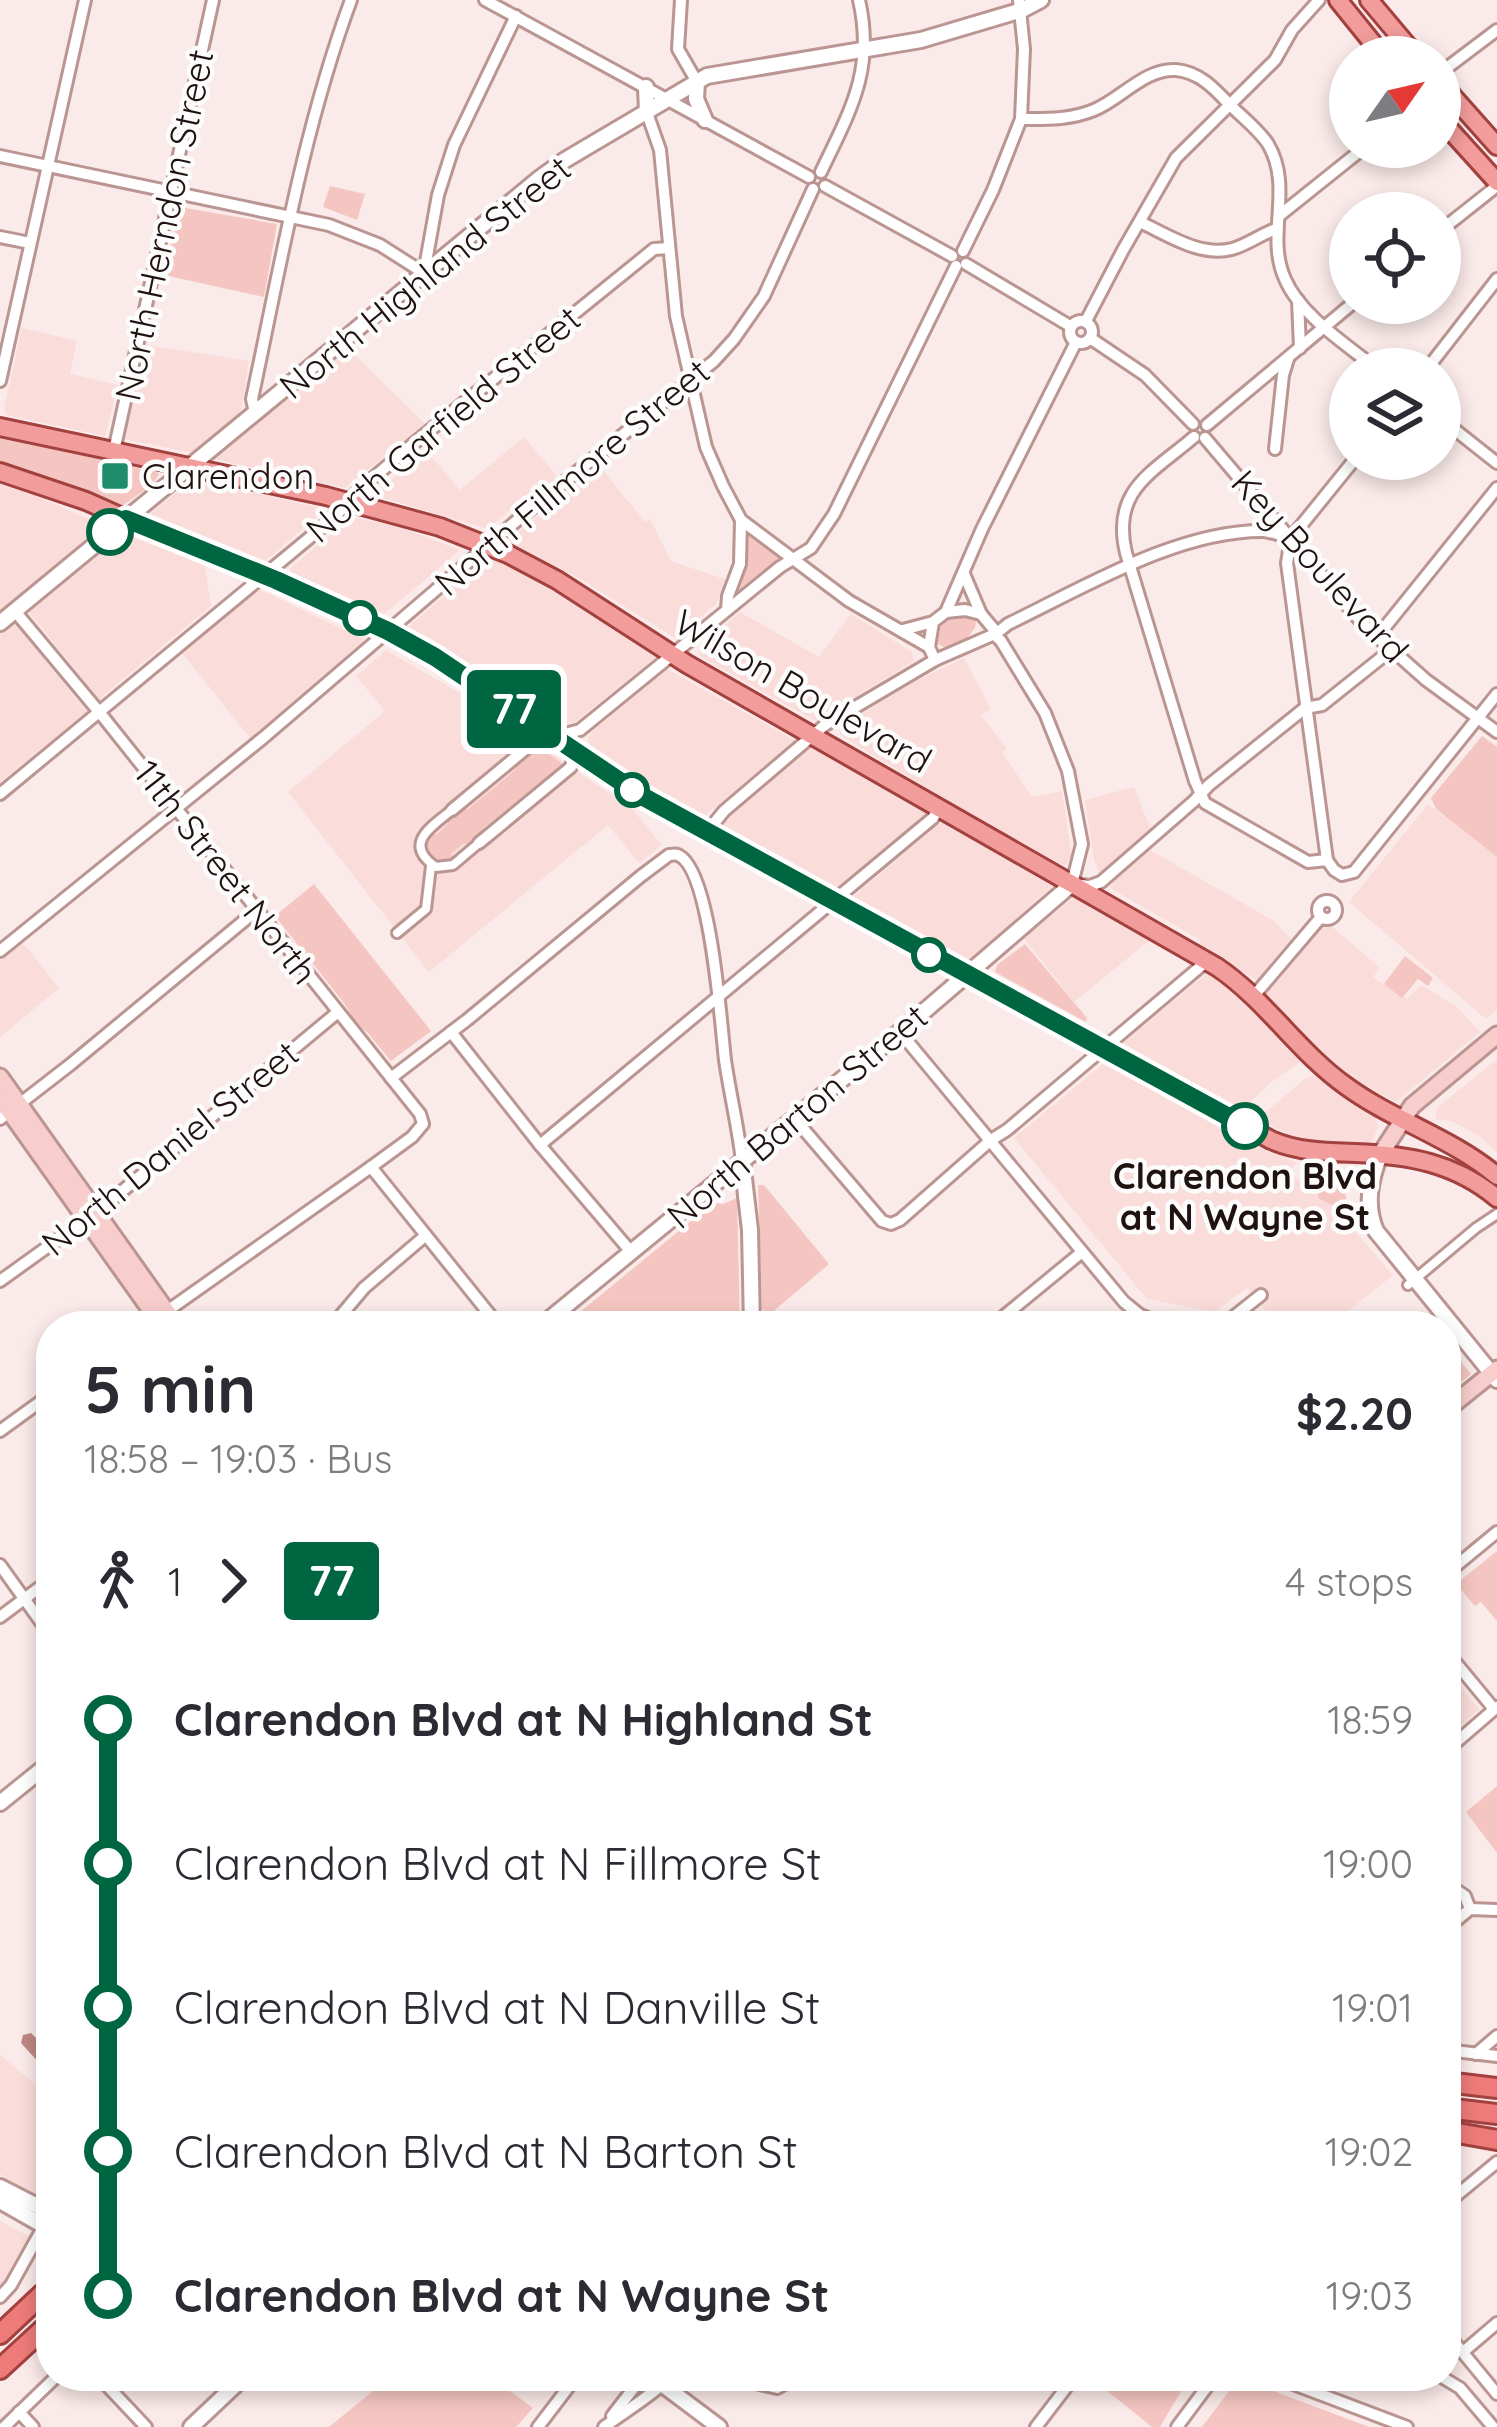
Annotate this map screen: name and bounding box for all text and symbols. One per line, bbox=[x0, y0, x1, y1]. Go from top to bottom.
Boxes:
north arrow bbox=[1329, 36, 1461, 168]
map controls bbox=[1329, 36, 1461, 480]
street label: North Herndon Street bbox=[104, 45, 223, 405]
street label: North Highland Street bbox=[270, 145, 579, 408]
button: locate bbox=[1329, 192, 1461, 324]
street label: North Garfield Street bbox=[296, 296, 589, 552]
street label: North Fillmore Street bbox=[425, 348, 718, 605]
button: layers bbox=[1329, 348, 1461, 480]
place label: Clarendon bbox=[142, 453, 314, 498]
marker: Clarendon bbox=[99, 460, 131, 492]
street label: Key Boulevard bbox=[1222, 460, 1419, 671]
unlabelled marker bbox=[88, 510, 132, 554]
street label: Wilson Boulevard bbox=[667, 599, 940, 782]
unlabelled marker bbox=[344, 602, 376, 634]
line badge: 77 bbox=[460, 670, 568, 748]
text: 77 bbox=[491, 682, 537, 735]
street label: 11th Street North bbox=[125, 751, 328, 993]
unlabelled marker bbox=[616, 774, 648, 806]
unlabelled marker bbox=[913, 939, 945, 971]
street label: North Barton Street bbox=[657, 994, 936, 1238]
street label: North Daniel Street bbox=[32, 1030, 307, 1265]
marker: Clarendon Blvd at N Wayne St bbox=[1223, 1104, 1267, 1148]
place label: Clarendon Blvd at N Wayne St bbox=[1113, 1153, 1377, 1239]
text: 5 min bbox=[84, 1347, 256, 1430]
text: $2.20 bbox=[1296, 1385, 1413, 1441]
text: 18:58 – 19:03 · Bus bbox=[84, 1434, 392, 1483]
icon: walk bbox=[84, 1548, 150, 1614]
icon: forward bbox=[200, 1548, 266, 1614]
text: 77 bbox=[308, 1554, 355, 1607]
text: 1 bbox=[168, 1557, 182, 1606]
text: 4 stops bbox=[1285, 1557, 1413, 1606]
text: Clarendon Blvd at N Highland St bbox=[174, 1691, 873, 1747]
text: 18:59 bbox=[1327, 1695, 1413, 1744]
text: Clarendon Blvd at N Fillmore St bbox=[174, 1835, 822, 1891]
text: 19:00 bbox=[1323, 1839, 1413, 1888]
text: Clarendon Blvd at N Danville St bbox=[174, 1979, 820, 2035]
text: 19:01 bbox=[1332, 1983, 1413, 2032]
text: Clarendon Blvd at N Barton St bbox=[174, 2123, 798, 2179]
text: 19:02 bbox=[1325, 2127, 1413, 2176]
text: Clarendon Blvd at N Wayne St bbox=[174, 2267, 829, 2323]
text: 19:03 bbox=[1326, 2271, 1413, 2320]

